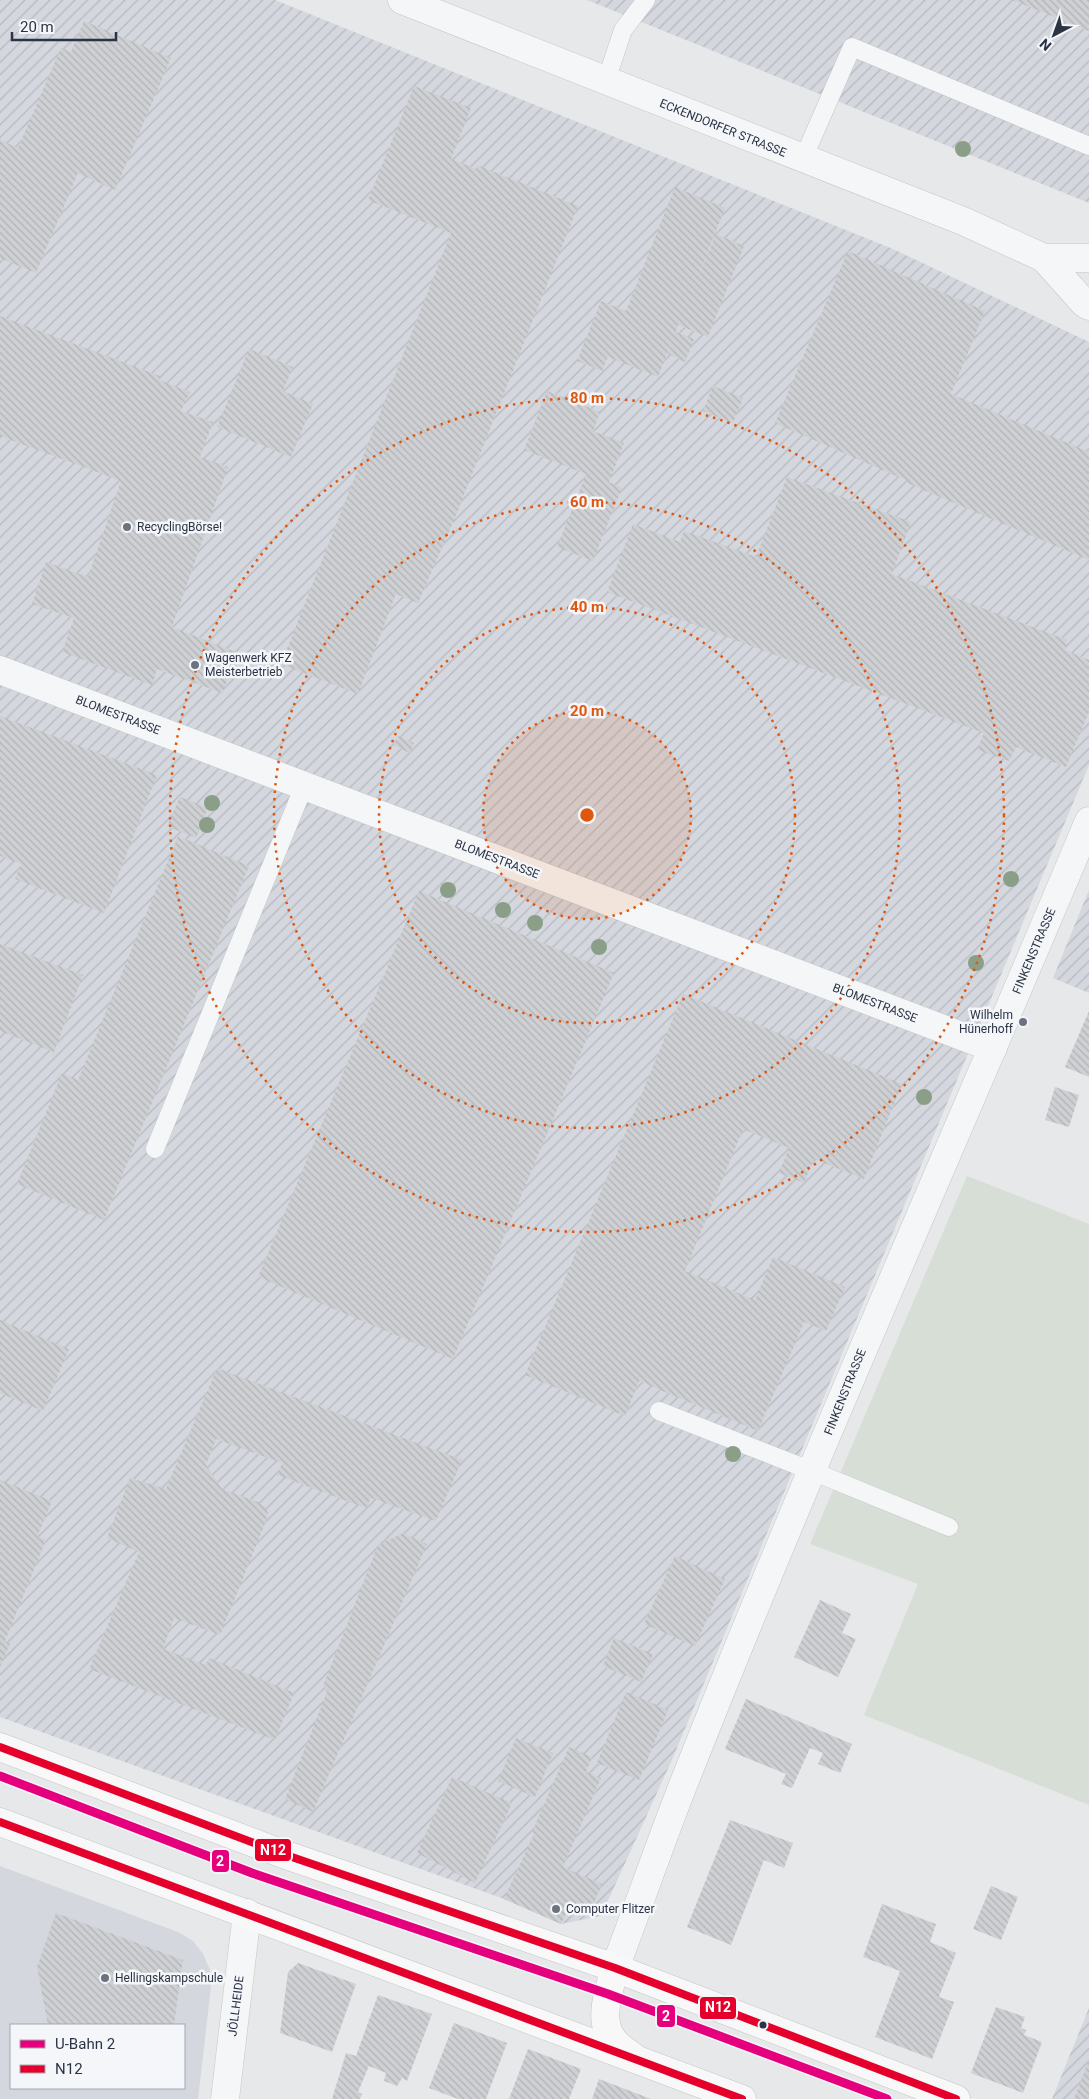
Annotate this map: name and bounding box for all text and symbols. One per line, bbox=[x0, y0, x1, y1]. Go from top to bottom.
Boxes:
scale bar bbox=[12, 10, 116, 42]
north arrow bbox=[1029, 10, 1079, 60]
text: 20 m bbox=[20, 18, 54, 36]
text: N bbox=[1036, 36, 1054, 54]
street label: ECKENDORFER STRASSE bbox=[658, 96, 789, 160]
text: 80 m bbox=[570, 389, 604, 407]
text: 60 m bbox=[570, 493, 604, 511]
place label: RecyclingBörse! bbox=[137, 520, 222, 534]
marker: RecyclingBörse! bbox=[121, 521, 133, 533]
text: 40 m bbox=[570, 598, 604, 616]
place label: Wagenwerk KFZ Meisterbetrieb bbox=[205, 651, 292, 679]
marker: Wagenwerk KFZ Meisterbetrieb bbox=[189, 659, 201, 671]
street label: BLOMESTRASSE bbox=[74, 692, 163, 738]
text: 20 m bbox=[570, 702, 604, 720]
centre of rings bbox=[578, 806, 596, 824]
street label: BLOMESTRASSE bbox=[453, 836, 542, 882]
street label: FINKENSTRASSE bbox=[1010, 906, 1058, 996]
street label: BLOMESTRASSE bbox=[831, 980, 920, 1026]
place label: Wilhelm Hünerhoff bbox=[959, 1008, 1014, 1036]
marker: Wilhelm Hünerhoff bbox=[1017, 1016, 1029, 1028]
street label: FINKENSTRASSE bbox=[821, 1347, 869, 1437]
line badge: N12 bbox=[254, 1838, 292, 1862]
text: N12 bbox=[260, 1842, 286, 1858]
line badge: 2 bbox=[211, 1849, 230, 1873]
text: 2 bbox=[216, 1853, 224, 1869]
place label: Computer Flitzer bbox=[566, 1902, 655, 1916]
marker: Computer Flitzer bbox=[550, 1903, 562, 1915]
place label: Hellingskampschule bbox=[115, 1971, 223, 1985]
marker: Hellingskampschule bbox=[99, 1972, 111, 1984]
street label: JÖLLHEIDE bbox=[224, 1975, 247, 2037]
line badge: N12 bbox=[699, 1996, 737, 2020]
text: N12 bbox=[705, 1999, 731, 2015]
line badge: 2 bbox=[656, 2004, 676, 2028]
text: 2 bbox=[662, 2008, 670, 2024]
unlabelled marker bbox=[758, 2020, 768, 2030]
legend bbox=[10, 2024, 185, 2089]
text: U-Bahn 2 bbox=[55, 2035, 115, 2053]
text: N12 bbox=[55, 2060, 83, 2078]

